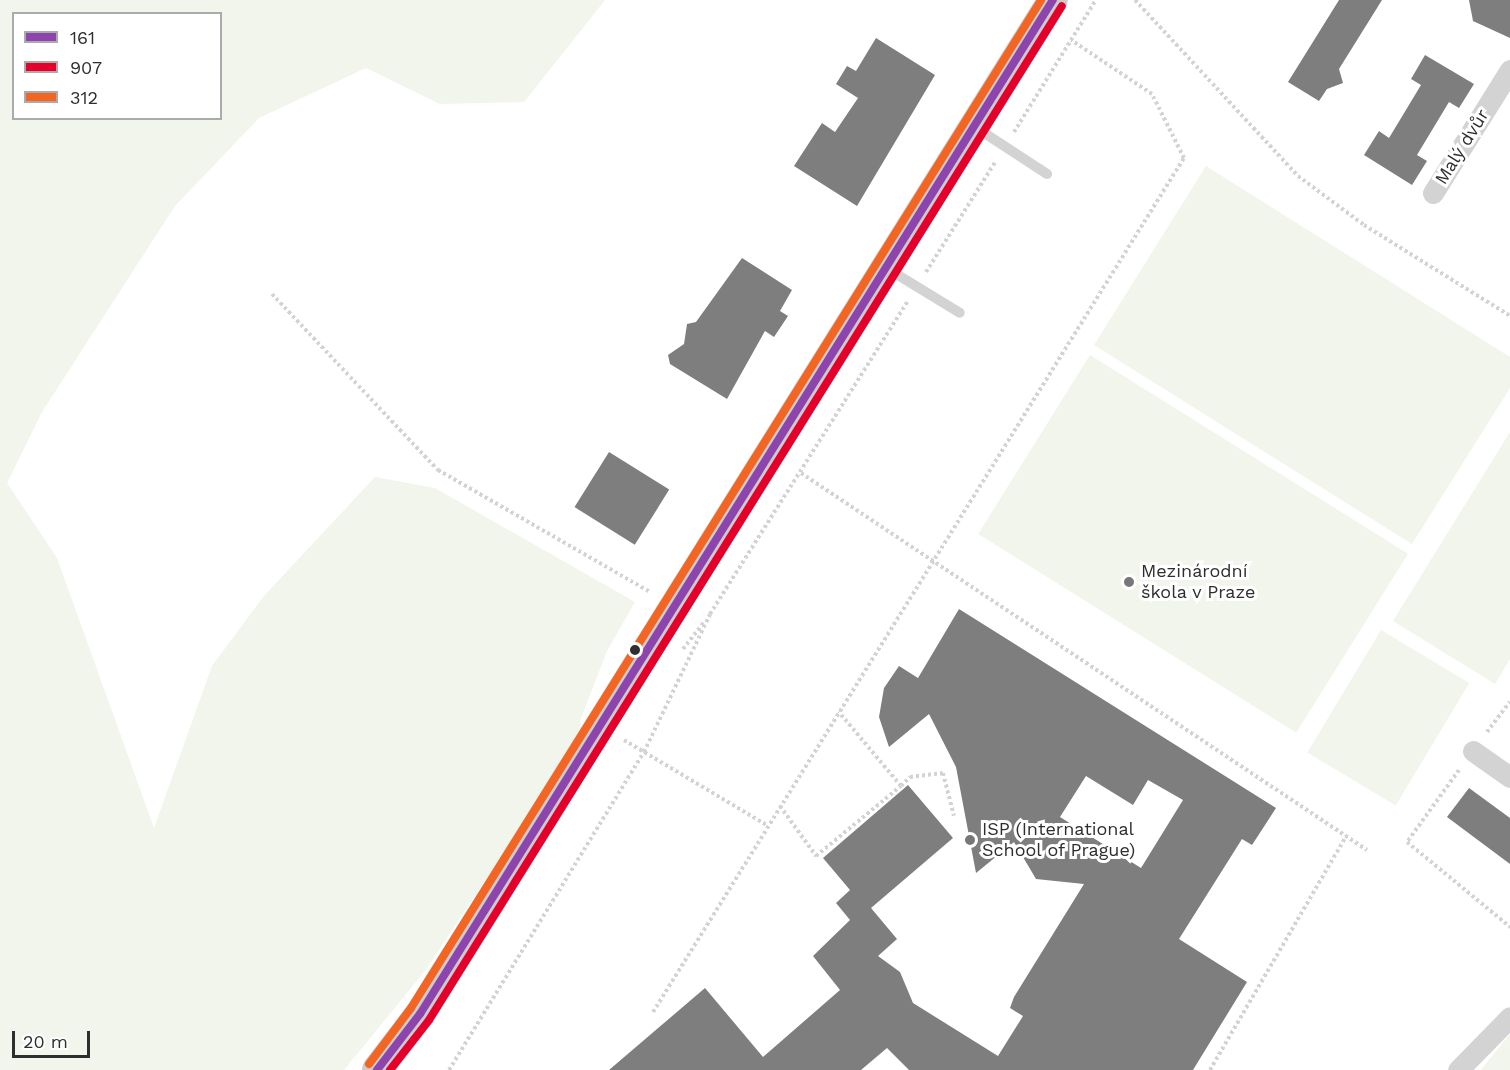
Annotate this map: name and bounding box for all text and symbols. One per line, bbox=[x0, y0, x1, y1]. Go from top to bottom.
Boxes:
legend bbox=[12, 12, 222, 120]
text: 161 bbox=[70, 27, 95, 48]
text: 907 bbox=[70, 57, 102, 78]
text: 312 bbox=[70, 87, 98, 108]
street label: Malý dvůr bbox=[1430, 105, 1494, 189]
place label: Mezinárodní škola v Praze bbox=[1141, 561, 1257, 604]
marker: Mezinárodní škola v Praze bbox=[1122, 575, 1136, 589]
unlabelled marker bbox=[629, 644, 641, 656]
place label: ISP (International School of Prague) bbox=[982, 819, 1137, 862]
marker: ISP (International School of Prague) bbox=[963, 833, 977, 847]
scale bar bbox=[15, 1019, 93, 1057]
text: 20 m bbox=[23, 1031, 68, 1052]

